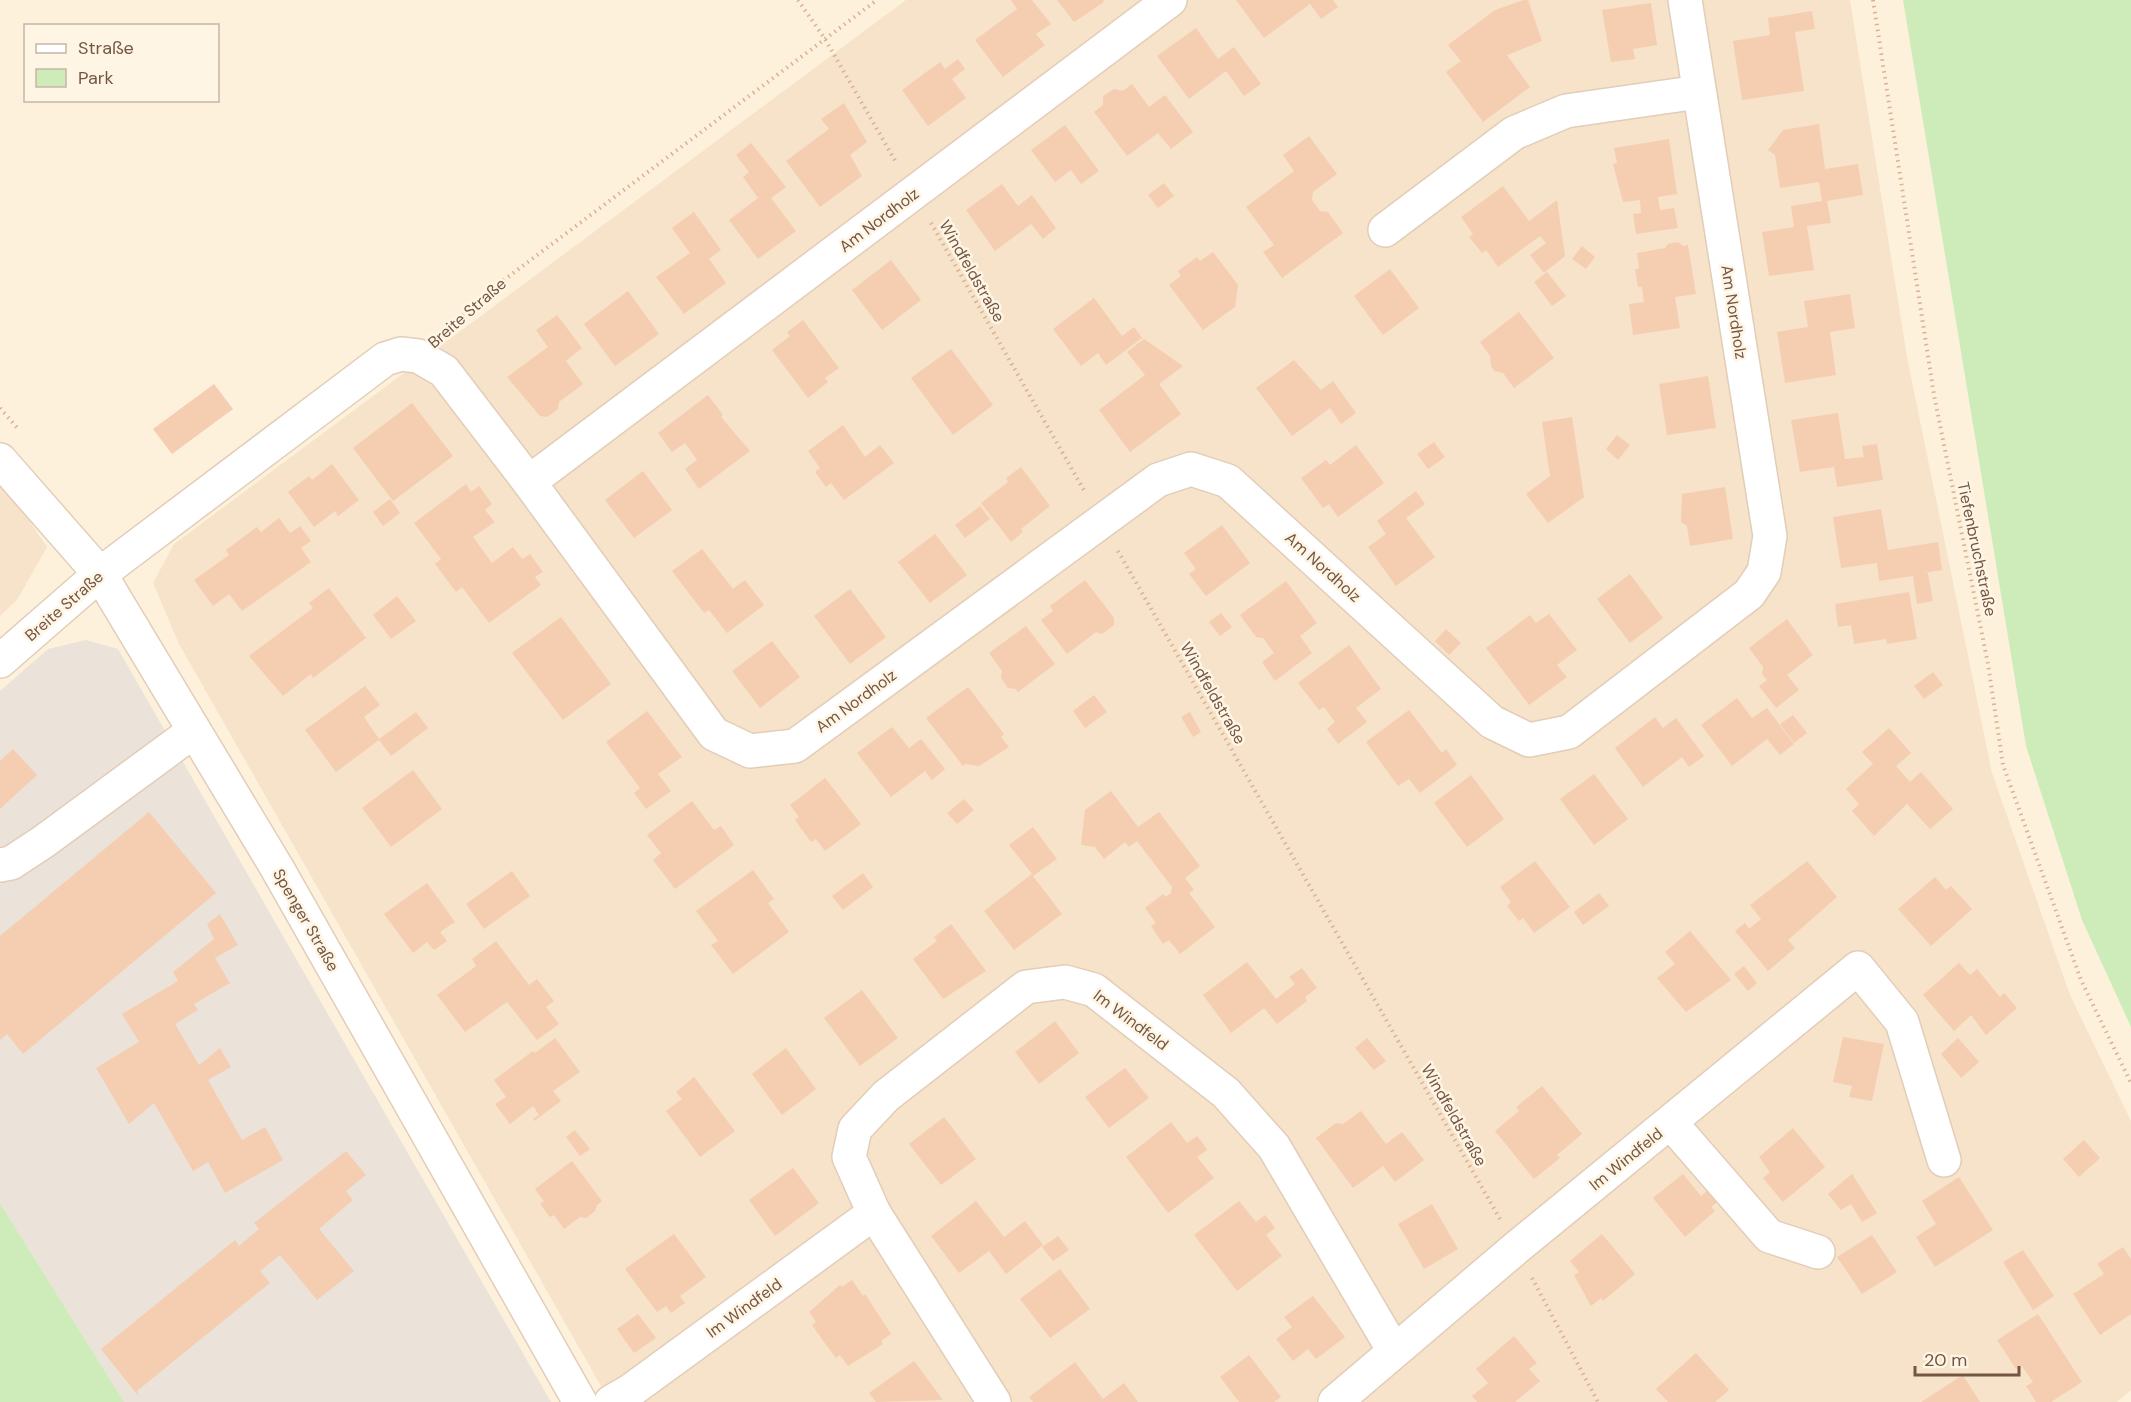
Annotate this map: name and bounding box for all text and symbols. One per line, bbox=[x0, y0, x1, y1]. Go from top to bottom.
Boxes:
legend bbox=[24, 24, 219, 102]
text: Straße bbox=[78, 36, 134, 60]
text: Park bbox=[78, 66, 114, 90]
street label: Am Nordholz bbox=[835, 183, 923, 257]
street label: Windfeldstraße bbox=[934, 216, 1010, 326]
street label: Am Nordholz bbox=[1716, 263, 1752, 361]
street label: Breite Straße bbox=[423, 273, 511, 353]
street label: Tiefenbruchstraße bbox=[1953, 480, 2001, 618]
street label: Am Nordholz bbox=[1281, 527, 1365, 607]
street label: Breite Straße bbox=[20, 566, 108, 646]
street label: Windfeldstraße bbox=[1175, 638, 1251, 748]
street label: Am Nordholz bbox=[811, 665, 901, 737]
street label: Spenger Straße bbox=[268, 865, 344, 975]
street label: Im Windfeld bbox=[1089, 985, 1173, 1055]
street label: Windfeldstraße bbox=[1416, 1060, 1492, 1170]
street label: Im Windfeld bbox=[1585, 1123, 1667, 1195]
street label: Im Windfeld bbox=[702, 1273, 786, 1343]
scale bar bbox=[1915, 1339, 2018, 1377]
text: 20 m bbox=[1924, 1348, 1967, 1372]

